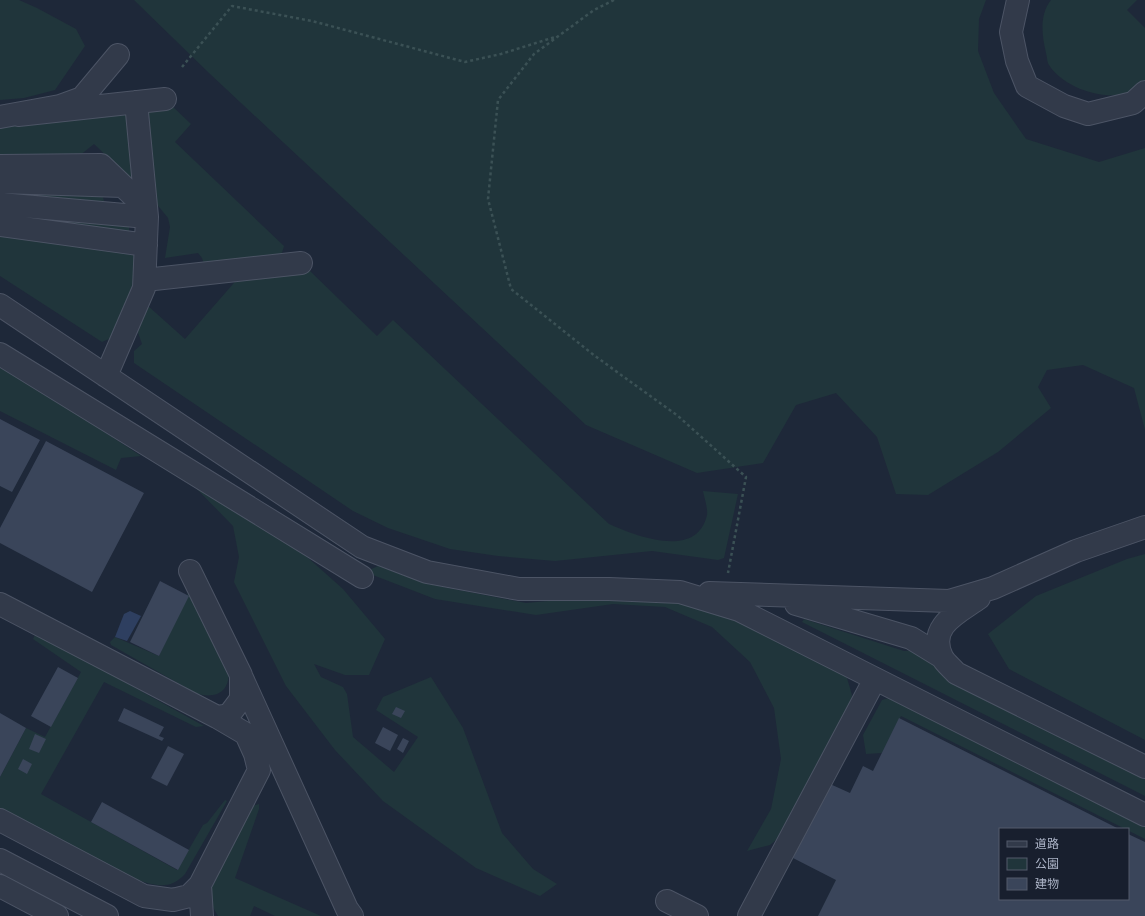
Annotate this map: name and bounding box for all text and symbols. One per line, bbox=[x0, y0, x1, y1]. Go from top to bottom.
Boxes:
legend bbox=[999, 828, 1129, 900]
text: 道路 bbox=[1035, 836, 1059, 851]
text: 公園 bbox=[1035, 856, 1059, 871]
text: 建物 bbox=[1035, 876, 1059, 891]

